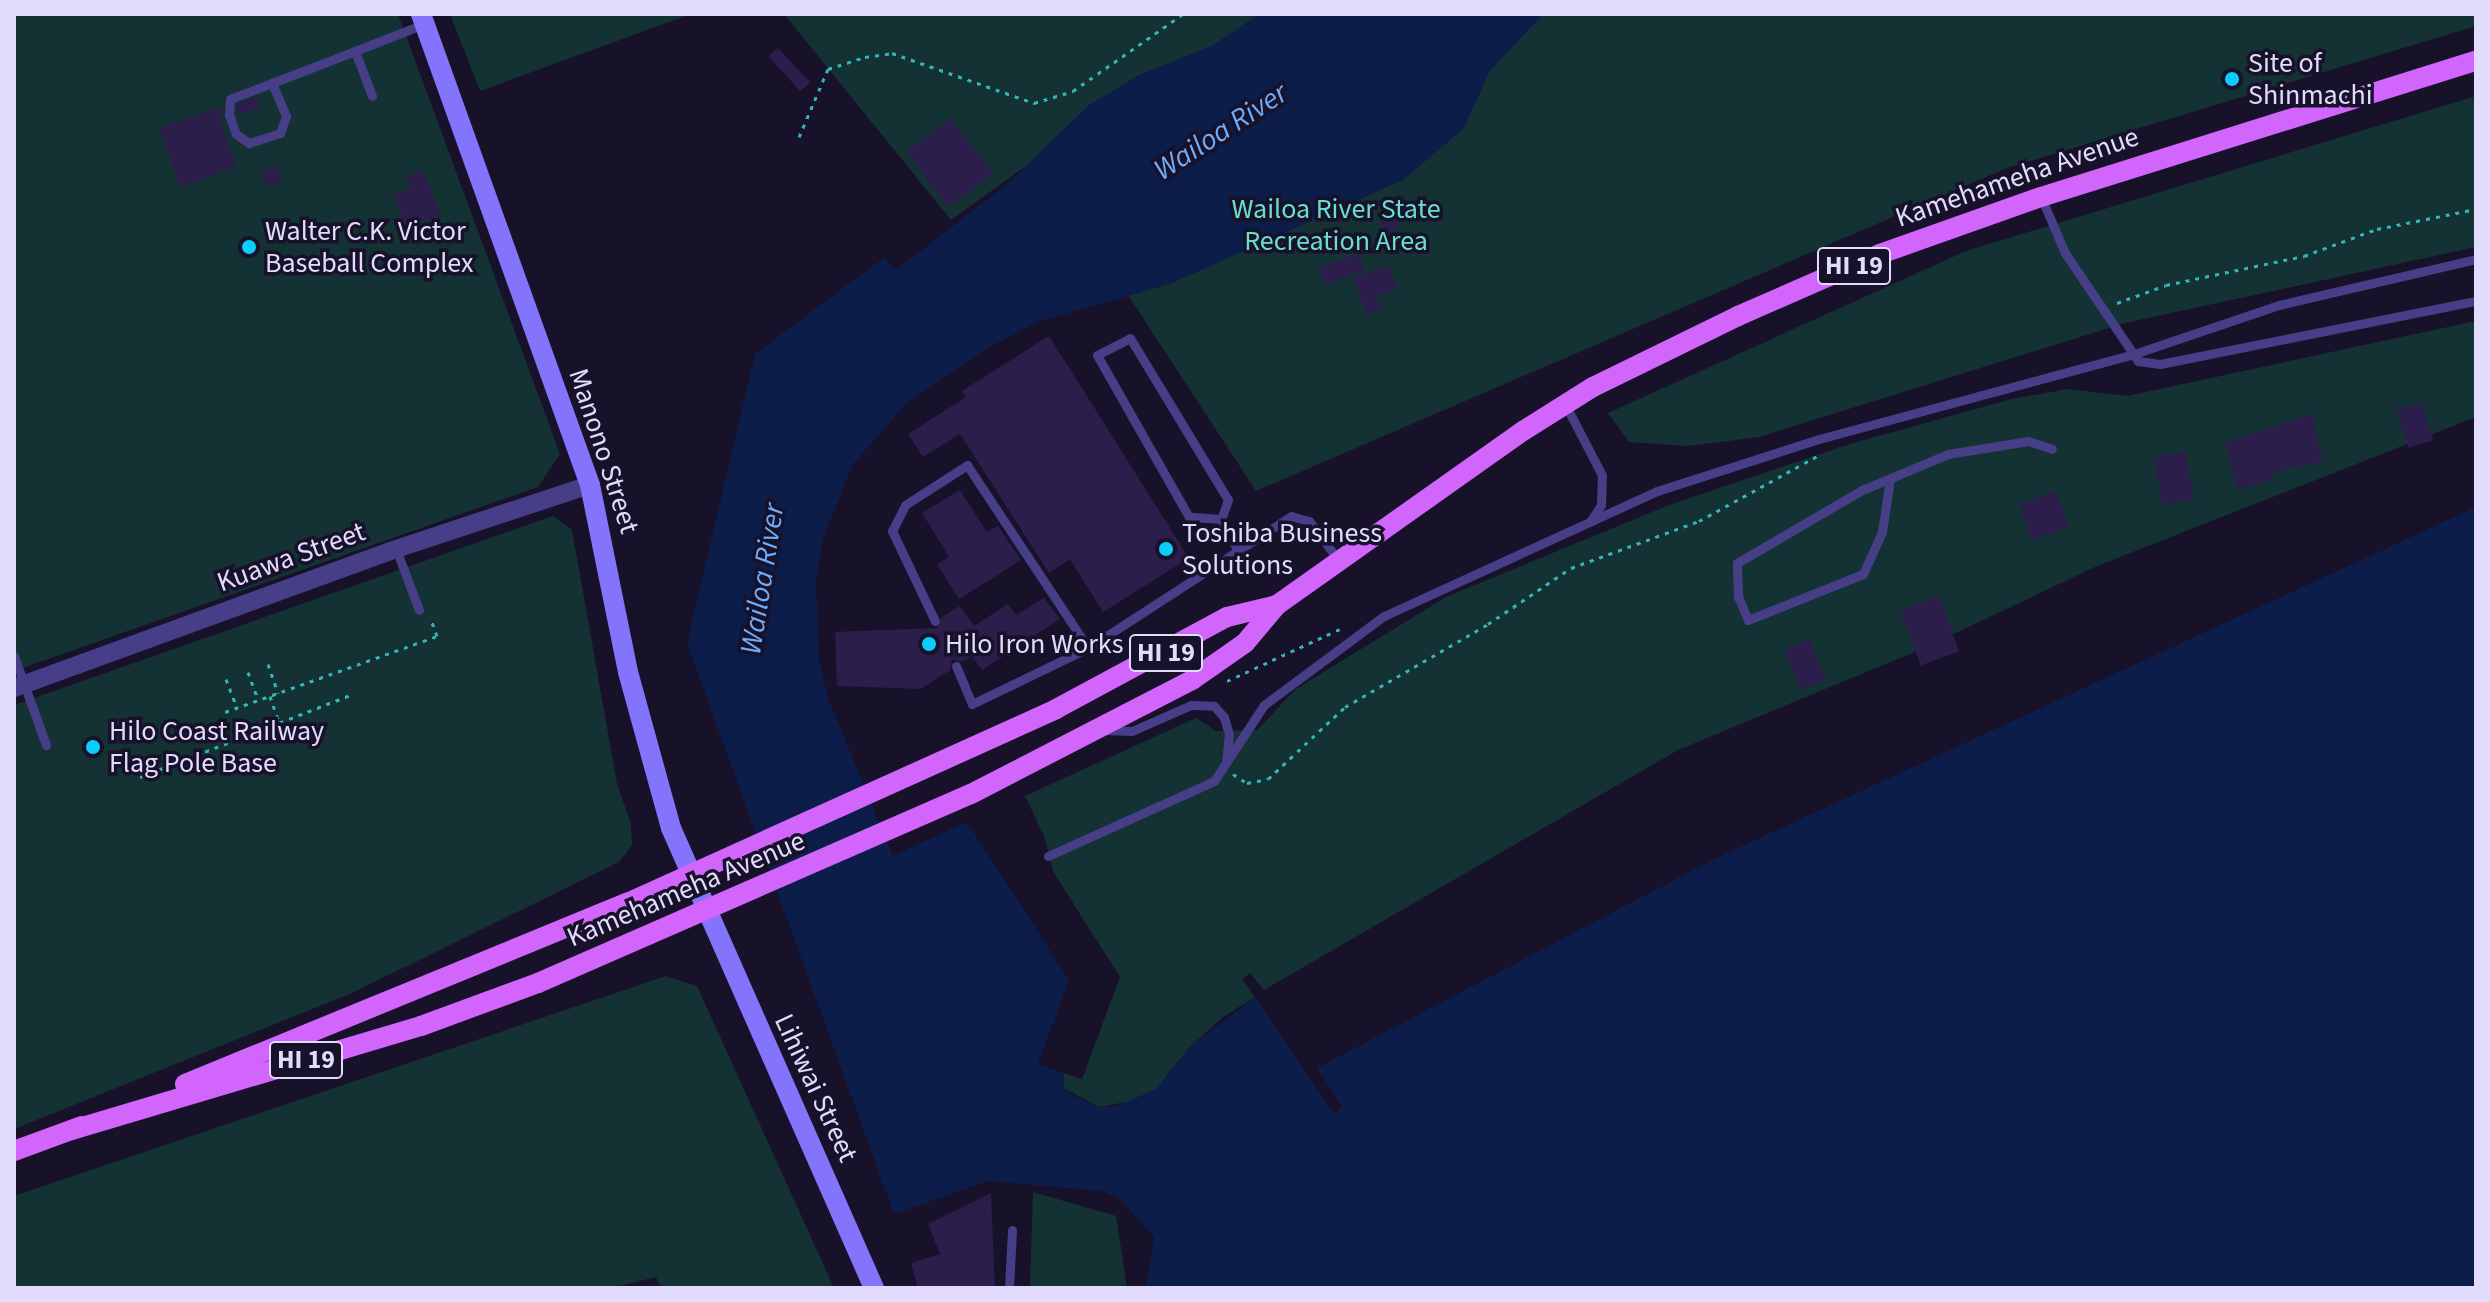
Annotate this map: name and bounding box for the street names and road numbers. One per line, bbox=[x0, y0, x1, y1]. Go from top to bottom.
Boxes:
street label: Kamehameha Avenue bbox=[1891, 120, 2143, 234]
road number: HI 19 bbox=[1816, 244, 1892, 288]
street label: Manono Street bbox=[562, 364, 646, 538]
street label: Kuawa Street bbox=[212, 515, 370, 599]
road number: HI 19 bbox=[1128, 631, 1204, 675]
street label: Kamehameha Avenue bbox=[562, 824, 810, 954]
street label: Lihiwai Street bbox=[767, 1009, 865, 1167]
road number: HI 19 bbox=[268, 1038, 344, 1082]

